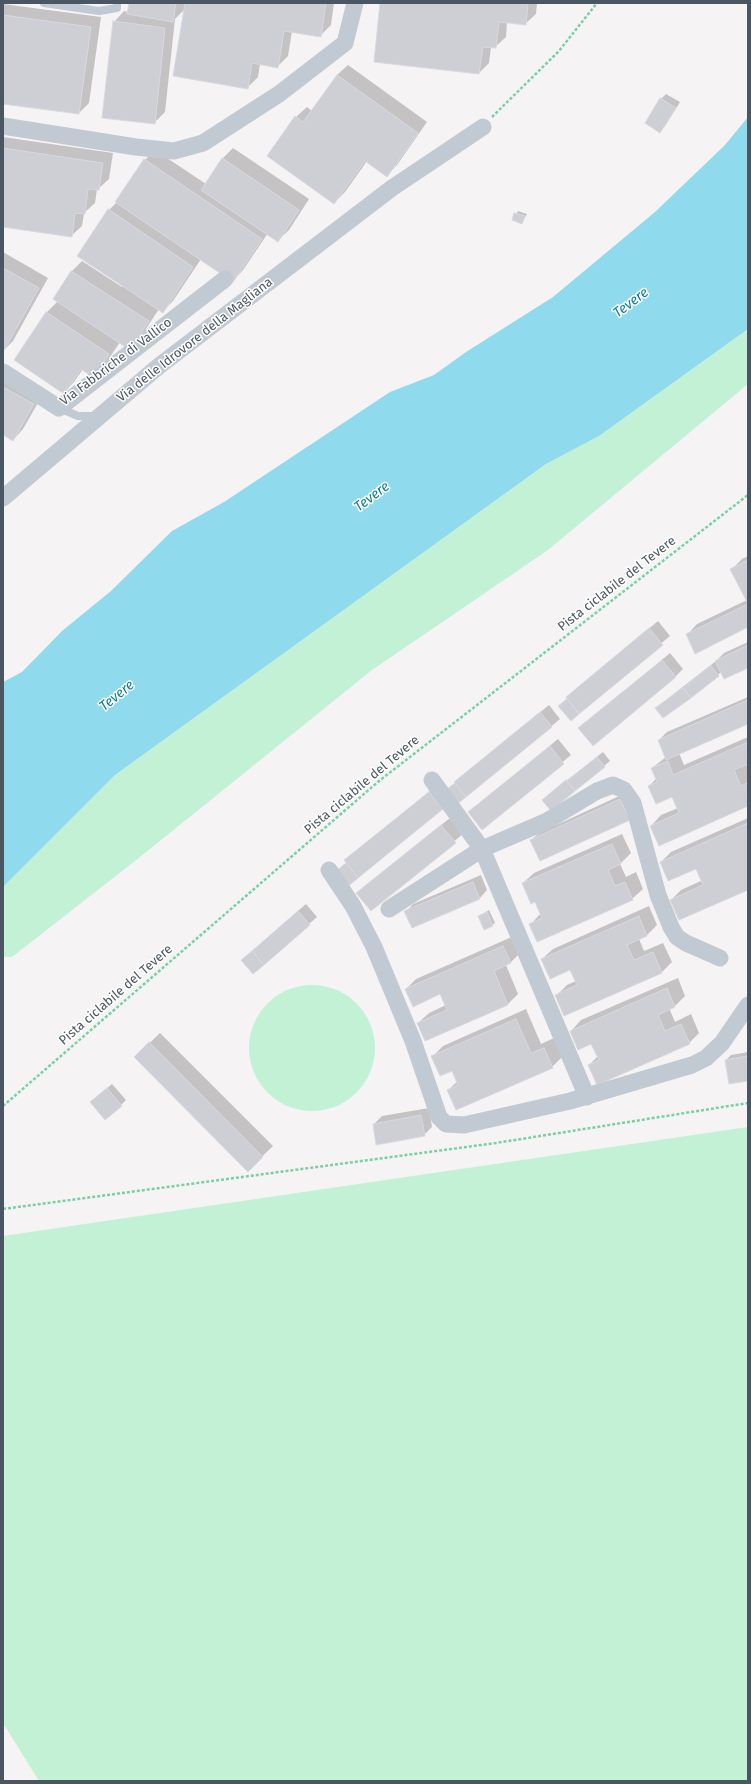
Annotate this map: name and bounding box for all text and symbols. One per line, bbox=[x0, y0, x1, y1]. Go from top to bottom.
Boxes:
street label: Via delle Idrovore della Magliana bbox=[114, 274, 276, 406]
water label: Tevere bbox=[610, 284, 652, 322]
street label: Via Fabbriche di Vallico bbox=[57, 315, 175, 409]
water label: Tevere bbox=[351, 478, 393, 516]
street label: Pista ciclabile del Tevere bbox=[555, 533, 679, 635]
water label: Tevere bbox=[96, 677, 138, 715]
street label: Pista ciclabile del Tevere bbox=[301, 732, 423, 838]
street label: Pista ciclabile del Tevere bbox=[56, 941, 176, 1049]

